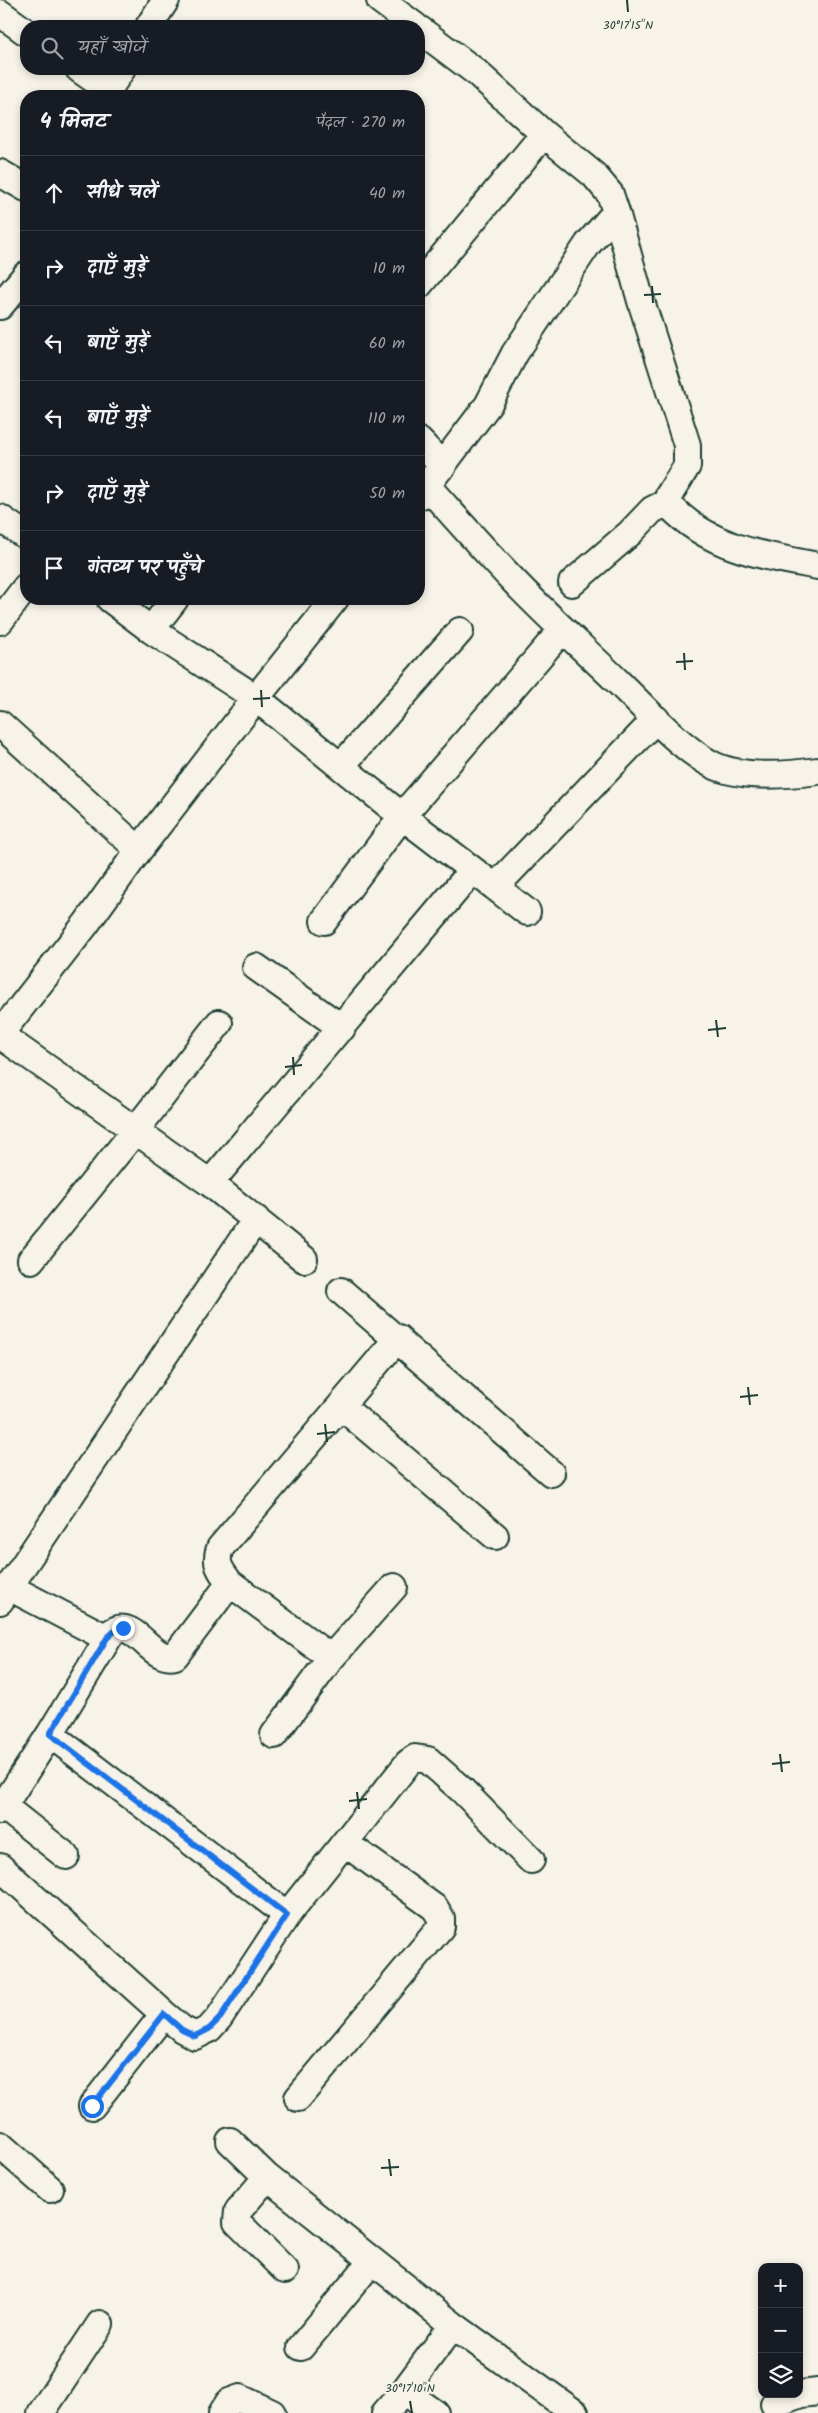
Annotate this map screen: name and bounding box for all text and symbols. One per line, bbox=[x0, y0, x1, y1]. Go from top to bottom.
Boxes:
text: 30°17'15"N bbox=[603, 16, 653, 35]
search box bbox=[20, 20, 425, 75]
text: यहाँ खोजें bbox=[78, 33, 147, 63]
icon: search bbox=[38, 34, 66, 62]
text: 4 मिनट bbox=[40, 106, 107, 139]
text: पैदल · 270 m bbox=[316, 110, 405, 135]
text: सीधे चलें bbox=[87, 178, 157, 208]
icon: ahead bbox=[40, 179, 68, 207]
text: 40 m bbox=[369, 181, 405, 206]
text: दाएँ मुड़ें bbox=[87, 253, 146, 283]
icon: right bbox=[40, 254, 68, 282]
text: 10 m bbox=[373, 256, 405, 281]
text: बाएँ मुड़ें bbox=[87, 328, 148, 358]
icon: left bbox=[40, 329, 68, 357]
text: 60 m bbox=[369, 331, 405, 356]
text: बाएँ मुड़ें bbox=[87, 403, 148, 433]
icon: left bbox=[40, 404, 68, 432]
text: 110 m bbox=[368, 406, 405, 431]
text: दाएँ मुड़ें bbox=[87, 478, 146, 508]
icon: right bbox=[40, 479, 68, 507]
text: 50 m bbox=[369, 481, 405, 506]
text: गंतव्य पर पहुँचे bbox=[87, 553, 202, 583]
icon: arrive bbox=[40, 554, 68, 582]
route end bbox=[112, 1617, 135, 1640]
route start bbox=[81, 2095, 104, 2118]
map controls bbox=[758, 2263, 803, 2398]
button: + bbox=[758, 2263, 803, 2308]
button: − bbox=[758, 2308, 803, 2353]
button: layers bbox=[758, 2353, 803, 2398]
text: 30°17'10"N bbox=[385, 2379, 435, 2398]

